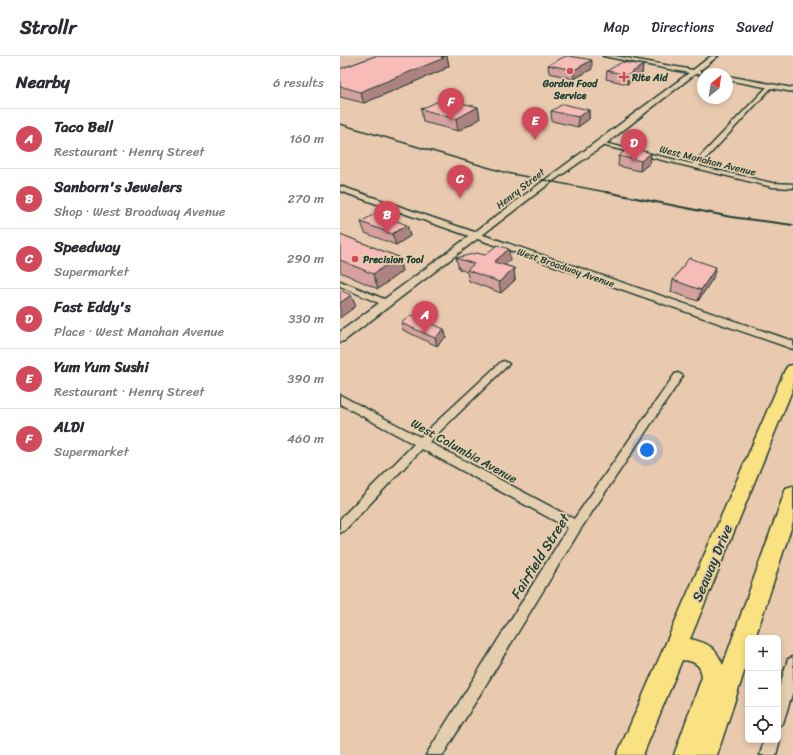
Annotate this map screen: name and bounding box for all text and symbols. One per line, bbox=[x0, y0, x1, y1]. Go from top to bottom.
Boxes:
text: Strollr bbox=[20, 11, 76, 44]
text: Map bbox=[603, 15, 629, 40]
text: Directions bbox=[651, 15, 714, 40]
text: Saved bbox=[736, 15, 773, 40]
marker: Gordon Food Service bbox=[565, 66, 575, 76]
text: Nearby bbox=[16, 67, 70, 97]
north arrow bbox=[697, 68, 733, 104]
place label: Rite Aid bbox=[631, 69, 669, 87]
text: 6 results bbox=[273, 71, 324, 94]
marker: Rite Aid bbox=[619, 72, 629, 82]
place label: Gordon Food Service bbox=[542, 75, 599, 105]
pin: F bbox=[438, 88, 464, 121]
pin: E bbox=[522, 107, 548, 140]
text: Taco Bell bbox=[54, 114, 113, 140]
text: A bbox=[25, 127, 33, 150]
text: 160 m bbox=[289, 127, 324, 150]
pin: D bbox=[621, 129, 647, 162]
text: Restaurant · Henry Street bbox=[54, 140, 205, 163]
street label: West Manahan Avenue bbox=[658, 140, 758, 182]
street label: Henry Street bbox=[492, 163, 550, 214]
pin: C bbox=[447, 165, 473, 198]
text: Sanborn's Jewelers bbox=[54, 174, 182, 200]
text: B bbox=[25, 187, 33, 210]
text: 270 m bbox=[287, 187, 324, 210]
text: Shop · West Broadway Avenue bbox=[54, 200, 226, 223]
pin: B bbox=[374, 201, 400, 234]
text: Speedway bbox=[54, 234, 120, 260]
street label: West Broadway Avenue bbox=[514, 243, 617, 293]
text: C bbox=[25, 247, 33, 270]
text: 290 m bbox=[287, 247, 324, 270]
place label: Precision Tool bbox=[363, 251, 425, 269]
marker: Precision Tool bbox=[350, 254, 360, 264]
text: Supermarket bbox=[54, 260, 129, 283]
text: Fast Eddy's bbox=[54, 294, 131, 320]
pin: A bbox=[412, 301, 438, 334]
text: D bbox=[25, 307, 33, 330]
text: 330 m bbox=[288, 307, 324, 330]
text: Place · West Manahan Avenue bbox=[54, 320, 224, 343]
text: Yum Yum Sushi bbox=[54, 354, 149, 380]
text: E bbox=[25, 367, 33, 390]
text: 390 m bbox=[287, 367, 324, 390]
text: Restaurant · Henry Street bbox=[54, 380, 205, 403]
street label: West Columbia Avenue bbox=[407, 413, 521, 489]
text: ALDI bbox=[54, 414, 84, 440]
text: F bbox=[25, 427, 33, 450]
text: 460 m bbox=[287, 427, 324, 450]
text: Supermarket bbox=[54, 440, 129, 463]
your location bbox=[637, 440, 657, 460]
street label: Fairfield Street bbox=[504, 507, 577, 604]
street label: Seaway Drive bbox=[685, 520, 740, 606]
map controls bbox=[745, 635, 781, 743]
button: + bbox=[745, 635, 781, 671]
button: − bbox=[745, 671, 781, 707]
button: locate bbox=[745, 707, 781, 743]

